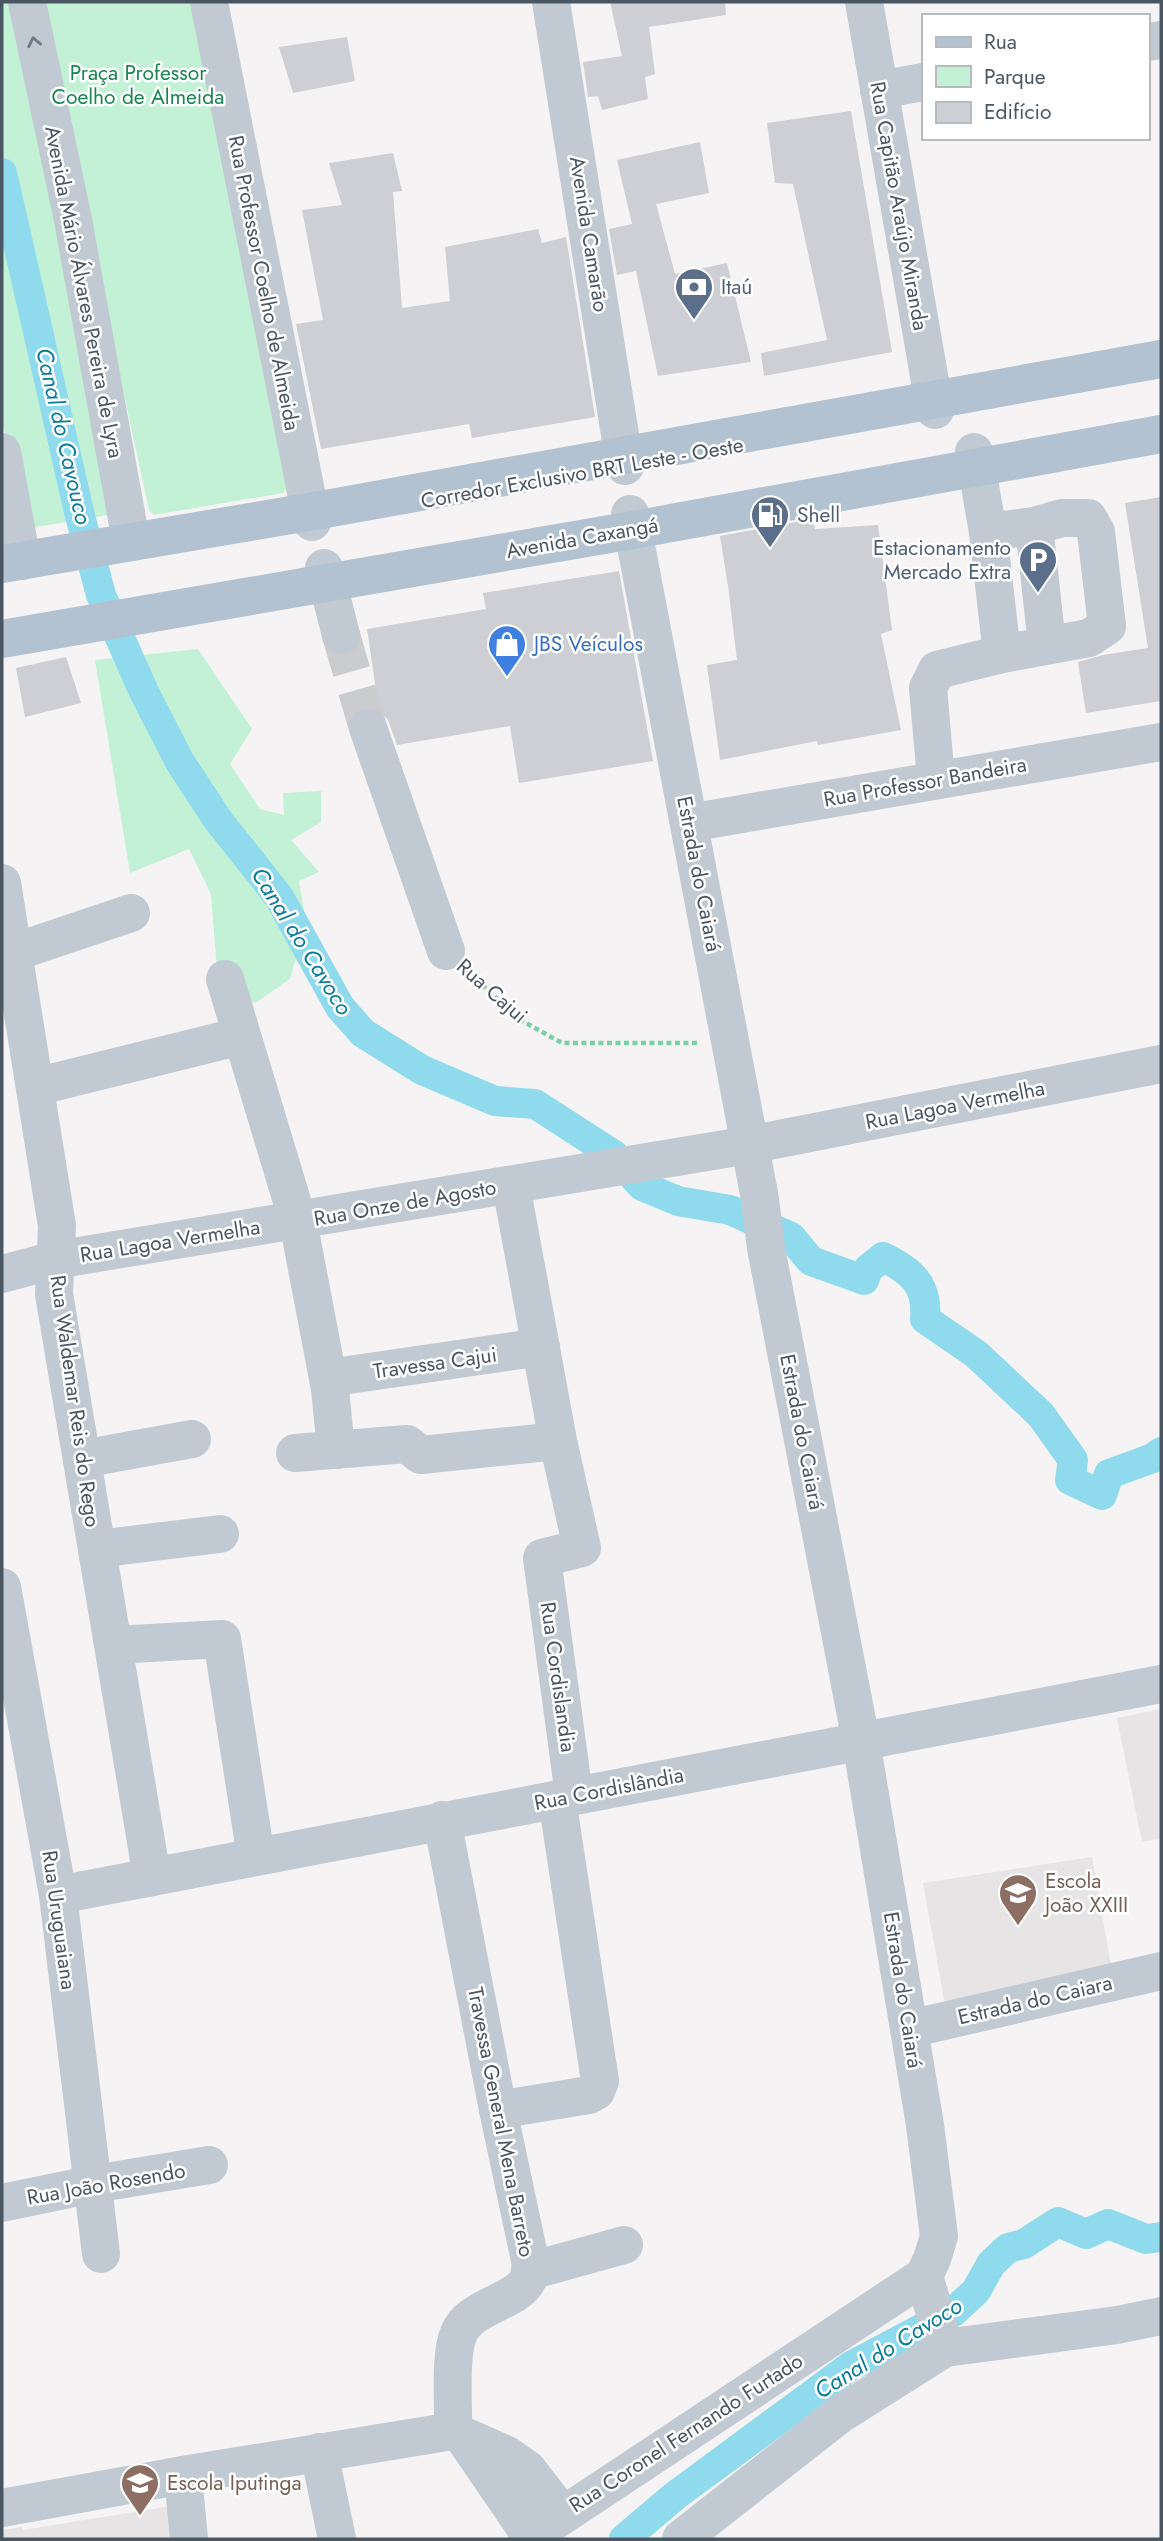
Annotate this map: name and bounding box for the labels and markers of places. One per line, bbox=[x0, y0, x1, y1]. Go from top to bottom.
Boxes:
bank icon: Itaú bbox=[673, 266, 715, 321]
place label: Itaú bbox=[721, 272, 752, 302]
fuel station icon: Shell bbox=[749, 494, 791, 549]
place label: Shell bbox=[797, 500, 840, 530]
place label: Estacionamento Mercado Extra bbox=[873, 533, 1011, 587]
parking icon: Estacionamento Mercado Extra bbox=[1017, 539, 1059, 594]
shop icon: JBS Veículos bbox=[486, 623, 528, 678]
place label: JBS Veículos bbox=[531, 629, 643, 659]
place label: Escola João XXIII bbox=[1042, 1866, 1128, 1920]
school or university icon: Escola João XXIII bbox=[997, 1872, 1039, 1927]
school or university icon: Escola Iputinga bbox=[119, 2462, 161, 2517]
place label: Escola Iputinga bbox=[167, 2468, 301, 2498]

